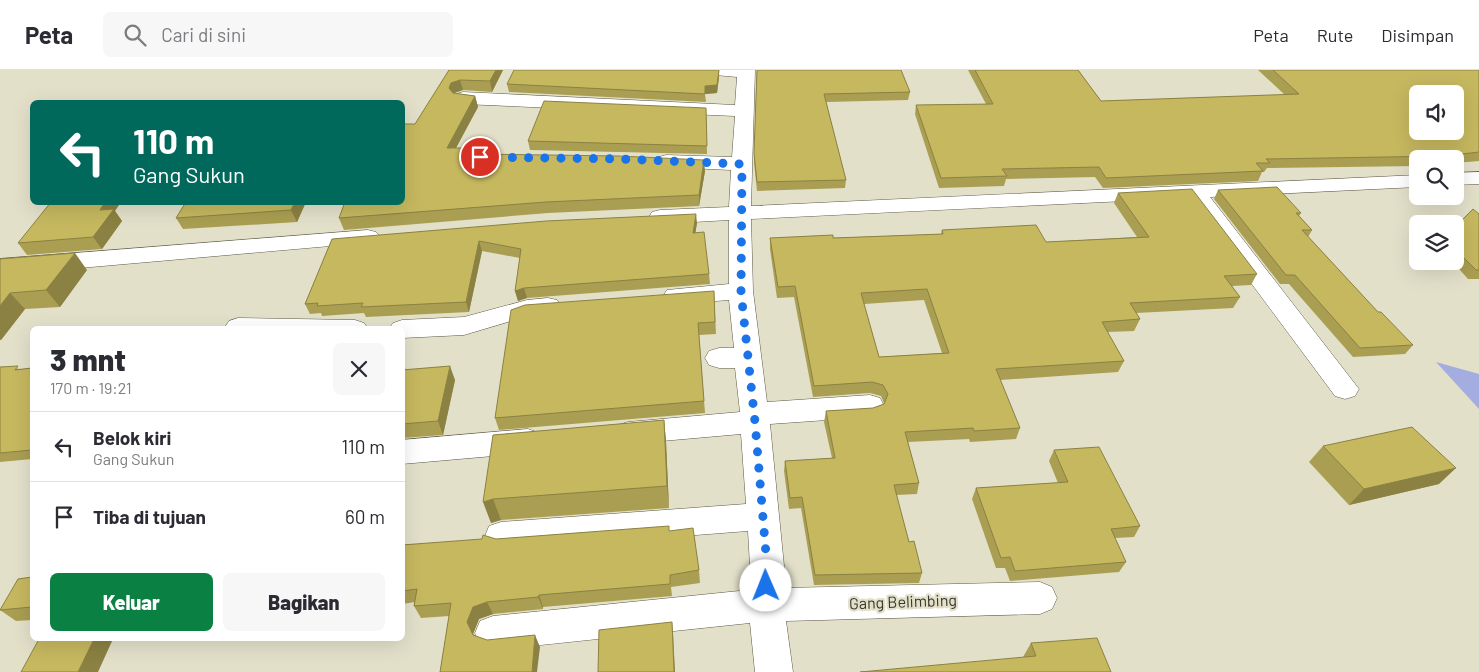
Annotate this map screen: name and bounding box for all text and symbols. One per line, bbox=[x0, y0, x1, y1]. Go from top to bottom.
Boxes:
search box bbox=[103, 12, 453, 57]
text: Peta bbox=[25, 20, 73, 49]
icon: search bbox=[121, 21, 149, 49]
text: Cari di sini bbox=[161, 23, 246, 46]
text: Peta bbox=[1253, 24, 1289, 46]
text: Rute bbox=[1317, 24, 1353, 46]
text: Disimpan bbox=[1381, 24, 1454, 46]
map controls bbox=[1409, 85, 1464, 270]
button: sound bbox=[1409, 85, 1464, 140]
text: 110 m bbox=[133, 119, 214, 161]
icon: left bbox=[50, 120, 115, 185]
pin bbox=[459, 136, 501, 178]
icon: arrive bbox=[466, 143, 494, 171]
button: search bbox=[1409, 150, 1464, 205]
text: Gang Sukun bbox=[133, 161, 245, 187]
button: layers bbox=[1409, 215, 1464, 270]
text: 3 mnt bbox=[50, 341, 126, 377]
button: close bbox=[333, 343, 385, 395]
text: 170 m · 19:21 bbox=[50, 378, 132, 397]
text: Belok kiri bbox=[93, 426, 171, 449]
icon: left bbox=[50, 433, 78, 461]
text: 110 m bbox=[341, 435, 385, 458]
text: Gang Sukun bbox=[93, 449, 174, 468]
icon: arrive bbox=[50, 503, 78, 531]
text: Tiba di tujuan bbox=[93, 505, 206, 528]
text: 60 m bbox=[345, 505, 385, 528]
position arrow bbox=[739, 559, 791, 611]
button: Keluar bbox=[50, 573, 213, 631]
button: Bagikan bbox=[223, 573, 385, 631]
street label: Gang Belimbing bbox=[849, 590, 957, 612]

